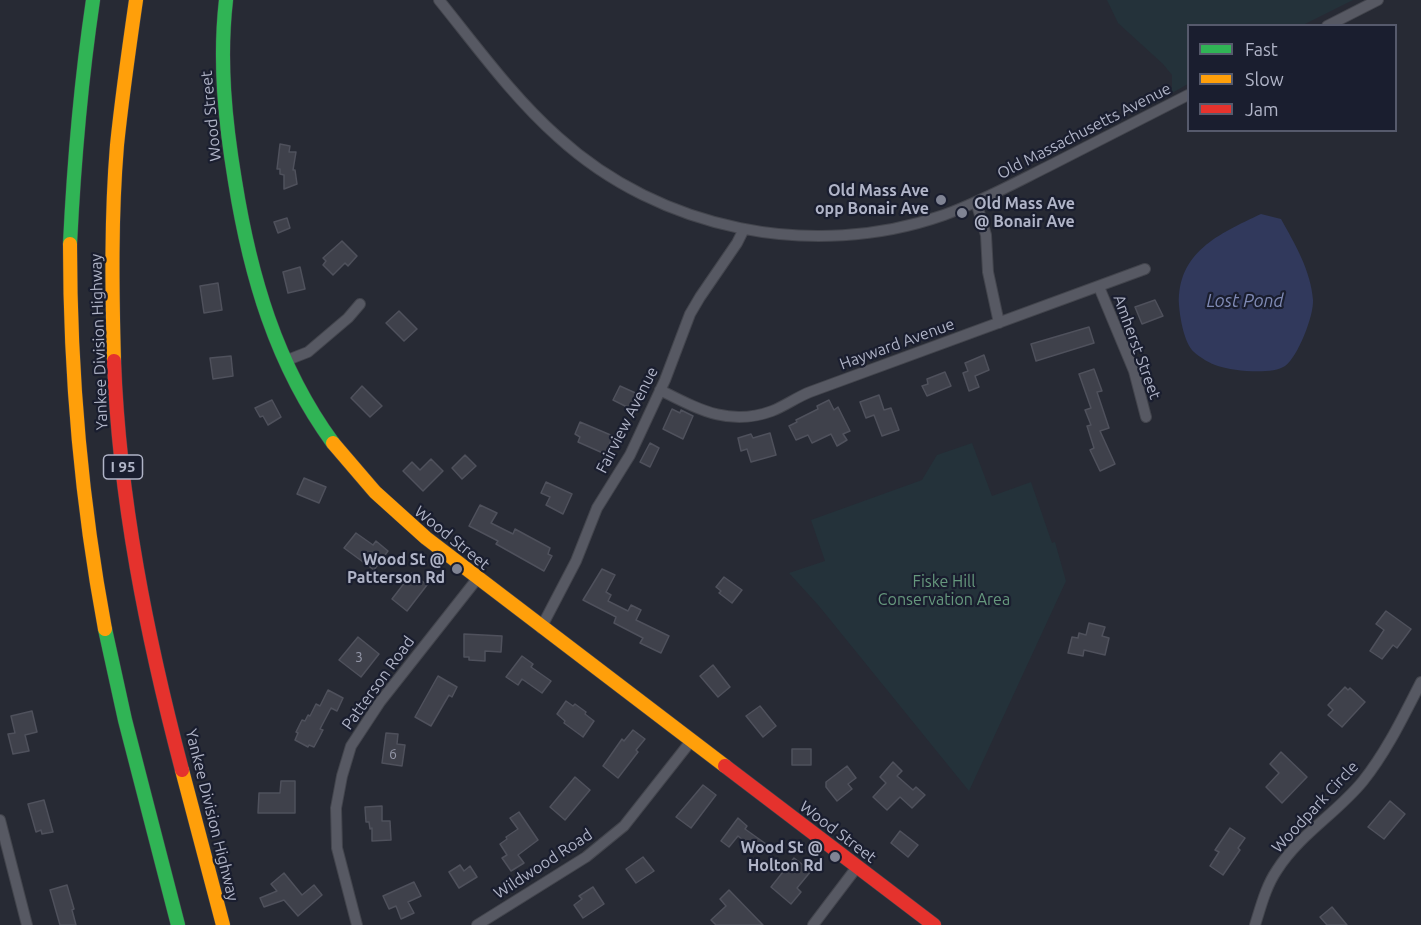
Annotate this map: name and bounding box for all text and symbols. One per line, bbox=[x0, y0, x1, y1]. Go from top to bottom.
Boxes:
legend bbox=[1187, 24, 1397, 132]
text: Fast bbox=[1245, 39, 1278, 59]
text: Slow bbox=[1245, 69, 1284, 89]
street label: Wood Street bbox=[197, 70, 225, 162]
street label: Old Massachusetts Avenue bbox=[994, 79, 1174, 183]
text: Jam bbox=[1245, 99, 1279, 119]
place label: Old Mass Ave opp Bonair Ave bbox=[815, 181, 929, 219]
marker: Old Mass Ave opp Bonair Ave bbox=[934, 193, 948, 207]
place label: Old Mass Ave @ Bonair Ave bbox=[974, 194, 1075, 232]
marker: Old Mass Ave @ Bonair Ave bbox=[955, 206, 969, 220]
street label: Yankee Division Highway bbox=[86, 253, 112, 431]
water label: Lost Pond bbox=[1207, 290, 1283, 312]
street label: Amherst Street bbox=[1109, 292, 1165, 402]
street label: Hayward Avenue bbox=[837, 314, 957, 374]
street label: Fairview Avenue bbox=[592, 364, 662, 476]
road number: I 95 bbox=[104, 455, 142, 479]
street label: Wood Street bbox=[411, 502, 493, 574]
place label: Wood St @ Patterson Rd bbox=[347, 550, 445, 588]
marker: Wood St @ Patterson Rd bbox=[450, 562, 464, 576]
park label: Fiske Hill Conservation Area bbox=[878, 572, 1010, 610]
street label: Patterson Road bbox=[338, 632, 418, 734]
house number: 3 bbox=[355, 649, 363, 665]
street label: Yankee Division Highway bbox=[181, 727, 243, 903]
house number: 6 bbox=[389, 746, 397, 762]
street label: Woodpark Circle bbox=[1268, 757, 1362, 857]
street label: Wood Street bbox=[796, 797, 880, 867]
street label: Wildwood Road bbox=[490, 825, 596, 903]
place label: Wood St @ Holton Rd bbox=[740, 838, 823, 876]
marker: Wood St @ Holton Rd bbox=[828, 850, 842, 864]

